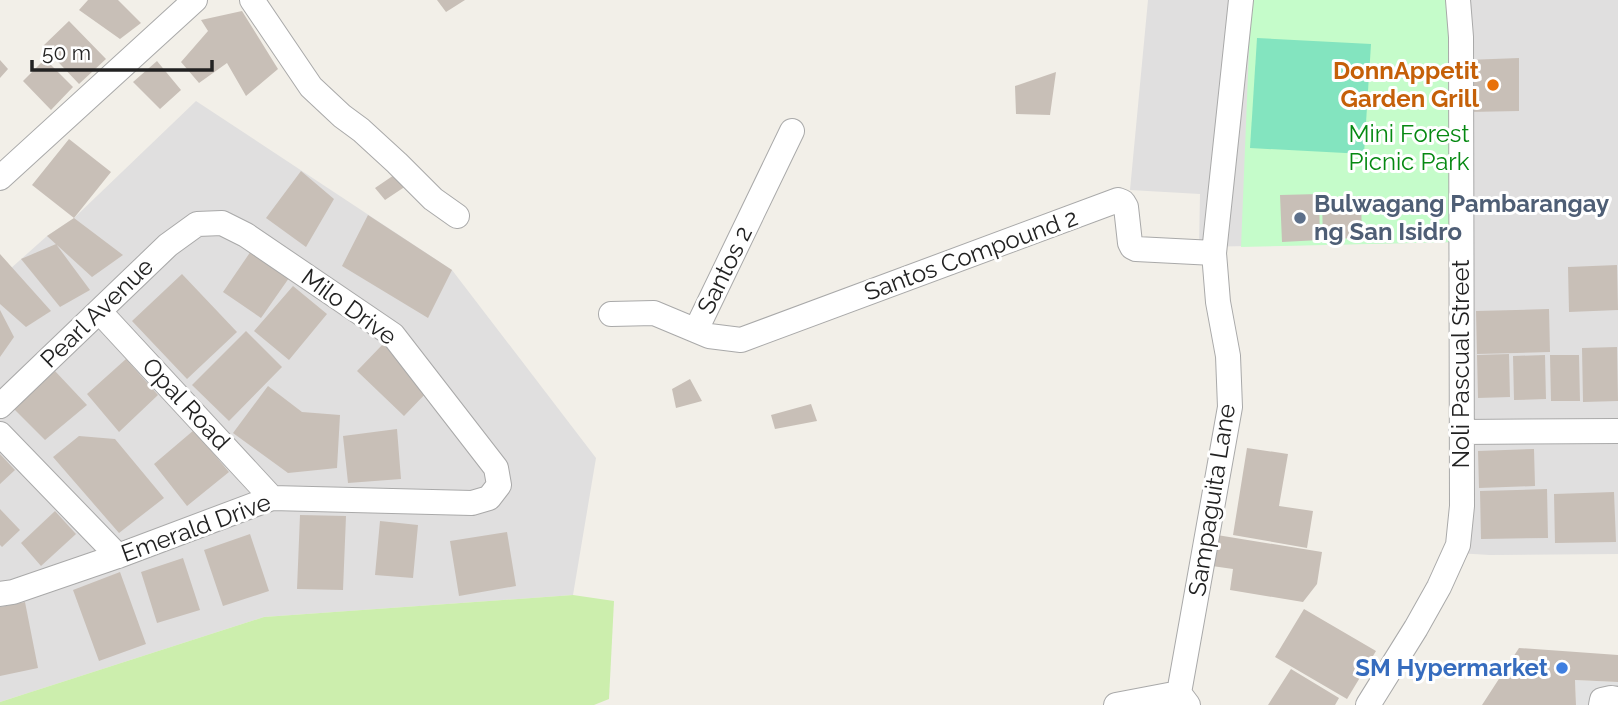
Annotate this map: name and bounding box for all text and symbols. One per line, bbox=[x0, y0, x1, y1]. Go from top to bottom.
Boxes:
scale bar bbox=[32, 28, 212, 72]
text: 50 m bbox=[42, 40, 91, 65]
place label: DonnAppetit Garden Grill bbox=[1333, 56, 1479, 113]
marker: DonnAppetit Garden Grill bbox=[1485, 77, 1501, 93]
park label: Mini Forest Picnic Park bbox=[1348, 119, 1470, 176]
place label: Bulwagang Pambarangay ng San Isidro bbox=[1314, 189, 1609, 246]
street label: Santos Compound 2 bbox=[860, 202, 1082, 307]
marker: Bulwagang Pambarangay ng San Isidro bbox=[1292, 210, 1308, 226]
street label: Santos 2 bbox=[691, 221, 758, 318]
street label: Pearl Avenue bbox=[34, 252, 159, 374]
street label: Noli Pascual Street bbox=[1446, 260, 1475, 468]
street label: Milo Drive bbox=[296, 262, 403, 351]
street label: Opal Road bbox=[136, 352, 236, 456]
street label: Sampaguita Lane bbox=[1182, 402, 1241, 598]
street label: Emerald Drive bbox=[117, 487, 275, 568]
place label: SM Hypermarket bbox=[1355, 653, 1548, 682]
marker: SM Hypermarket bbox=[1554, 660, 1570, 676]

